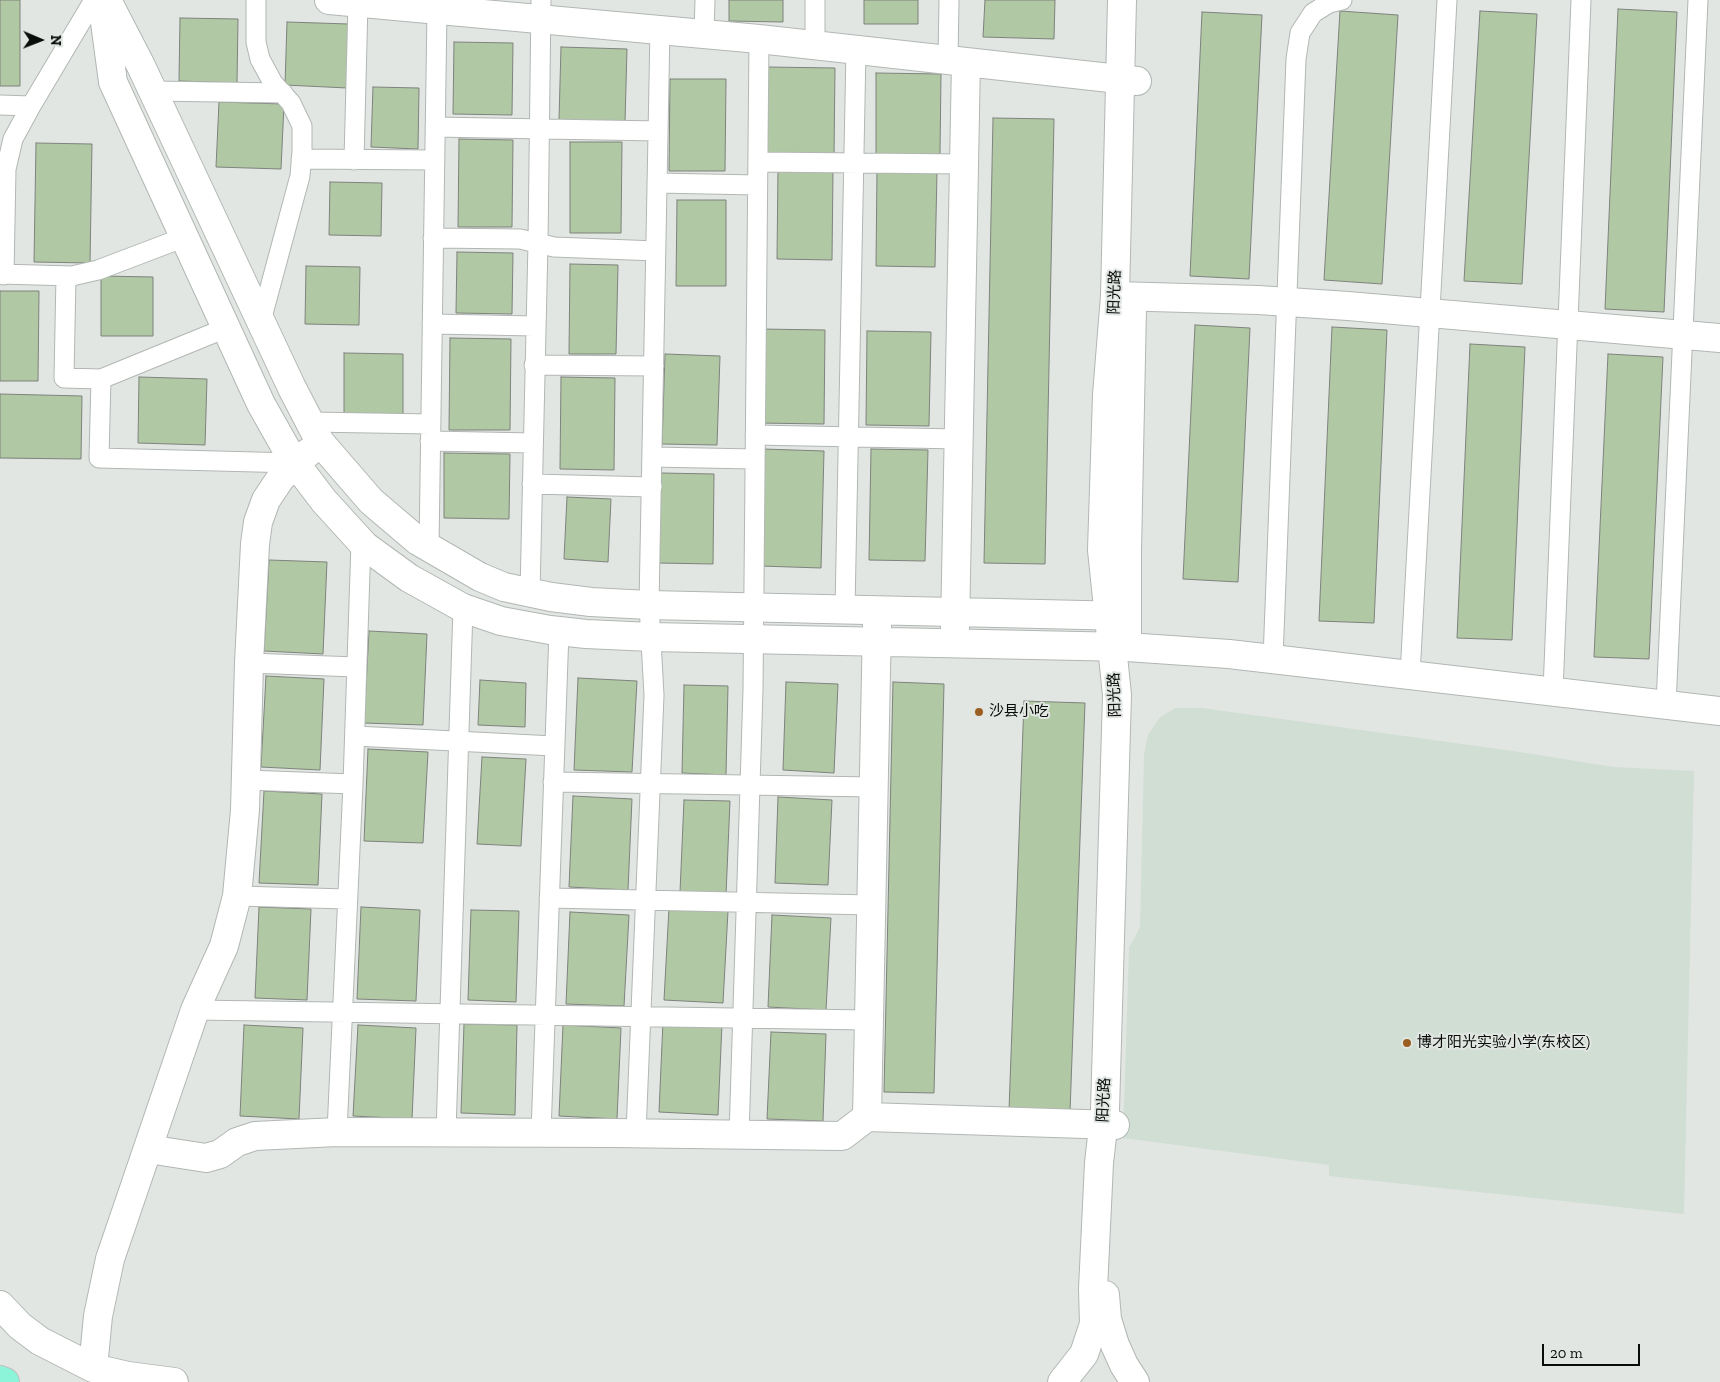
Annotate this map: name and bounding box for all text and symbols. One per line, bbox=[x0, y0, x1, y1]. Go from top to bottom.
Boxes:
north arrow bbox=[15, 15, 65, 65]
text: N bbox=[47, 35, 64, 46]
street label: 阳光路 bbox=[1105, 269, 1125, 315]
street label: 阳光路 bbox=[1105, 672, 1125, 718]
place label: 沙县小吃 bbox=[989, 703, 1049, 721]
marker: 沙县小吃 bbox=[973, 706, 985, 718]
place label: 博才阳光实验小学(东校区) bbox=[1417, 1034, 1590, 1052]
marker: 博才阳光实验小学(东校区) bbox=[1401, 1037, 1413, 1049]
street label: 阳光路 bbox=[1094, 1077, 1114, 1123]
scale bar bbox=[1545, 1334, 1642, 1366]
text: 20 m bbox=[1550, 1344, 1583, 1362]

